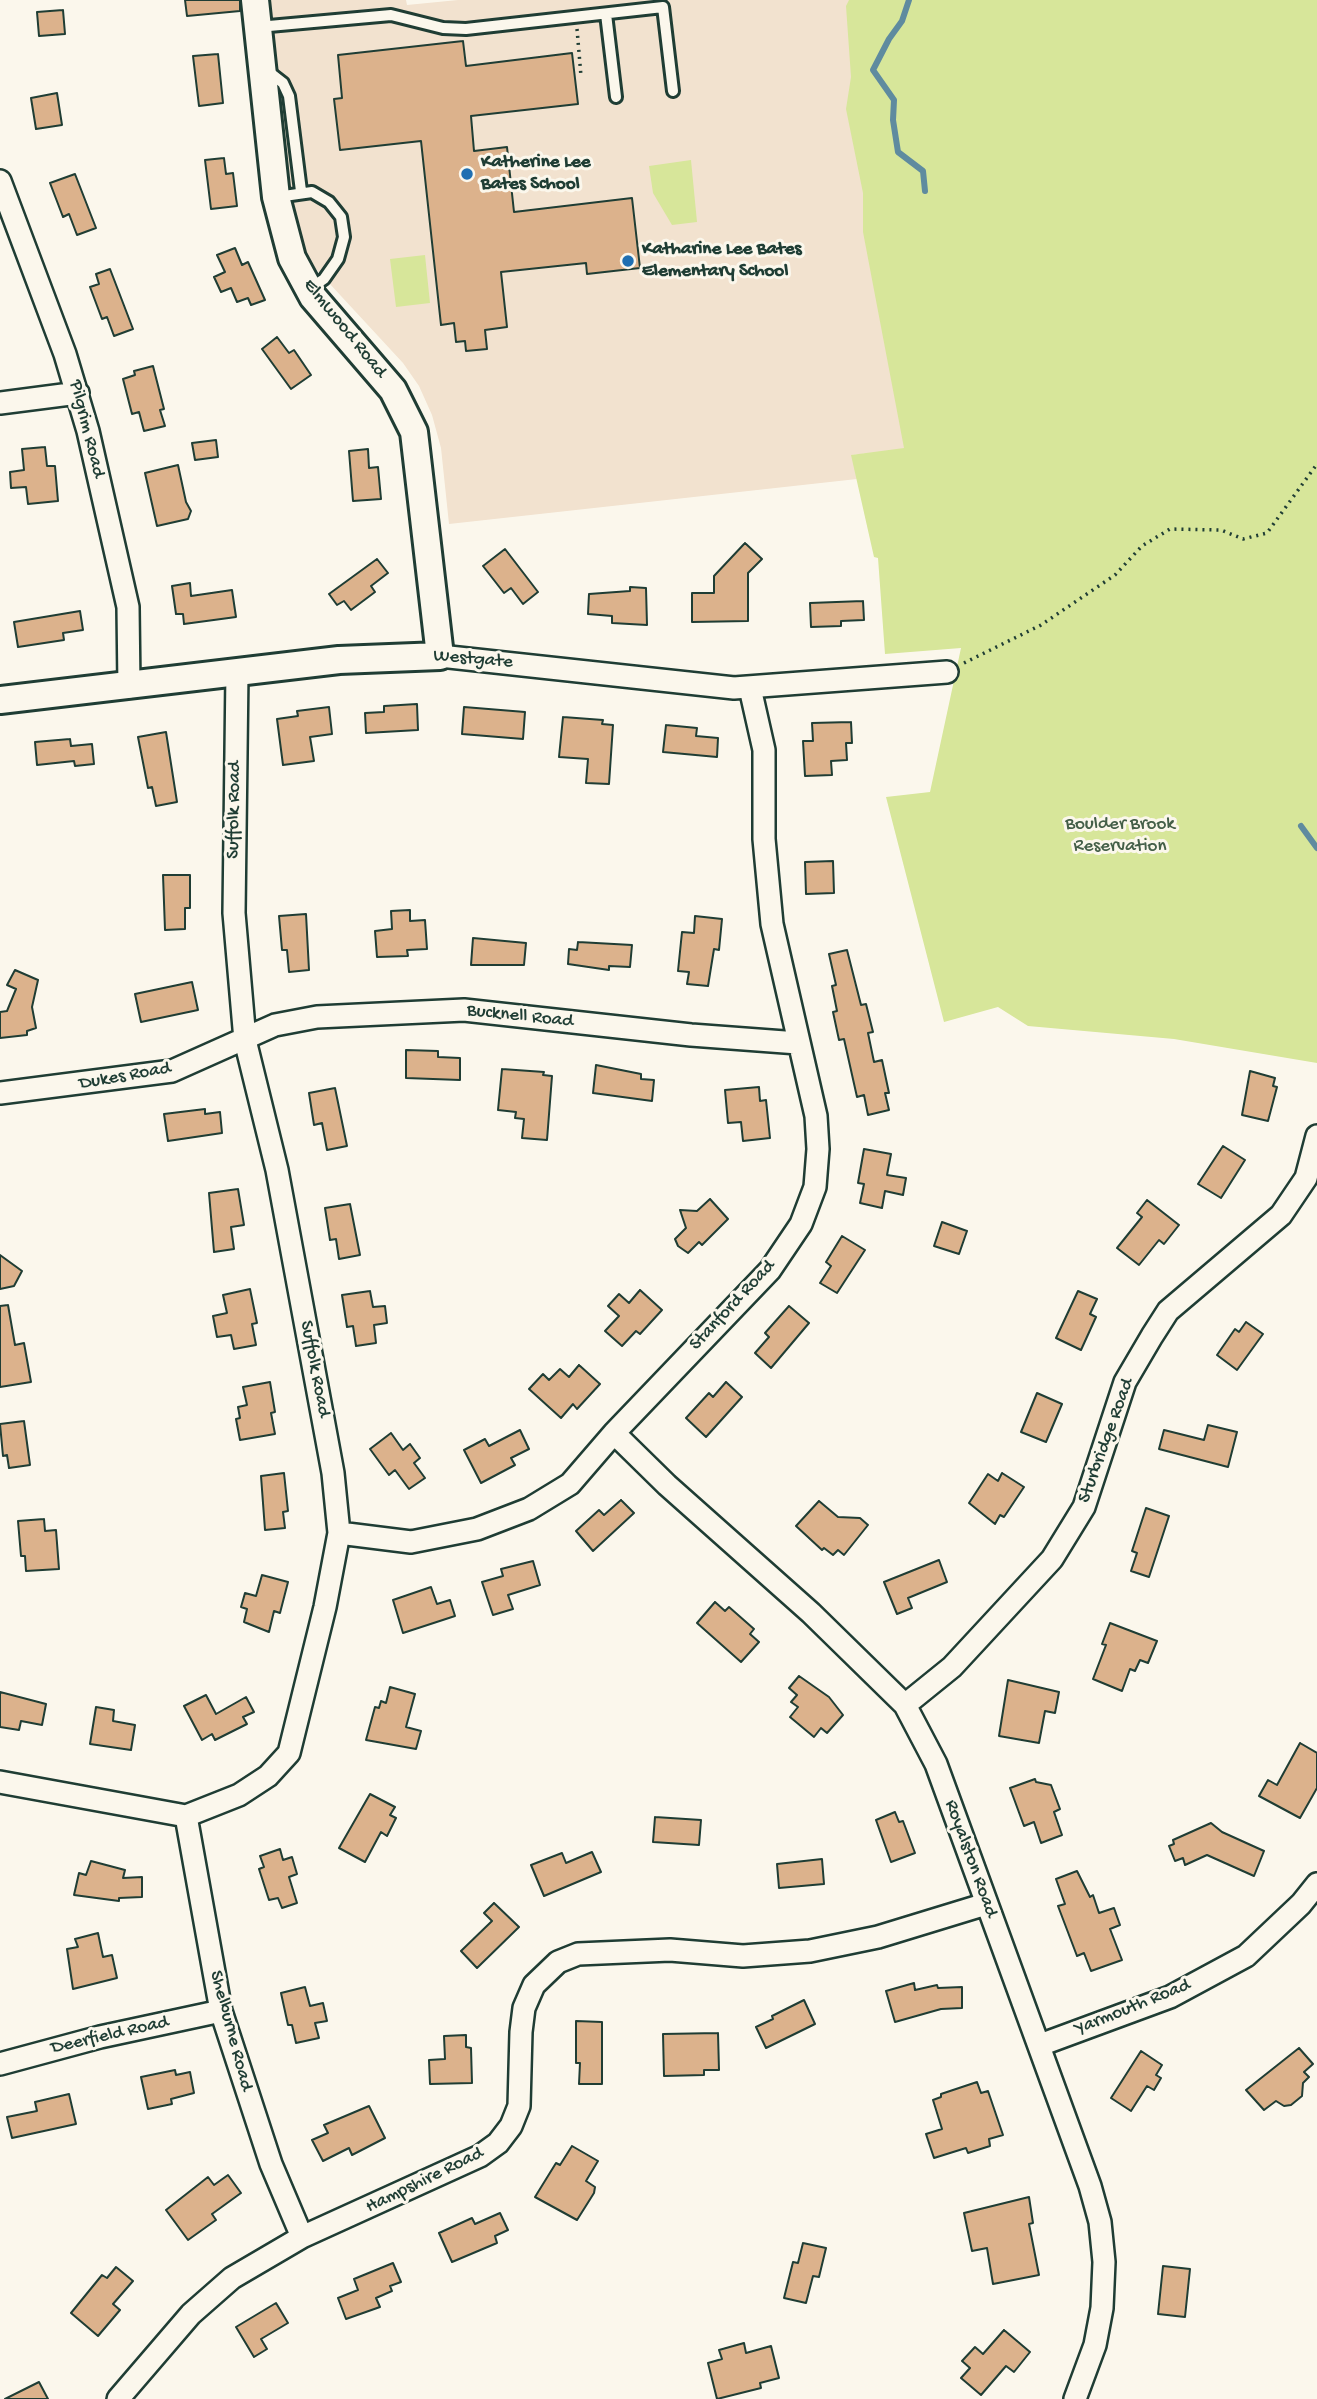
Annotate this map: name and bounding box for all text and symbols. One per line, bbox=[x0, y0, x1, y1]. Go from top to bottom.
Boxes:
place label: Katherine Lee Bates School bbox=[481, 152, 591, 196]
marker: Katherine Lee Bates School bbox=[459, 166, 475, 182]
place label: Katharine Lee Bates Elementary School bbox=[642, 239, 802, 283]
marker: Katharine Lee Bates Elementary School bbox=[620, 253, 636, 269]
street label: Elmwood Road bbox=[297, 275, 391, 383]
street label: Pilgrim Road bbox=[63, 378, 109, 480]
street label: Westgate bbox=[432, 645, 514, 675]
street label: Suffolk Road bbox=[223, 761, 247, 859]
park label: Boulder Brook Reservation bbox=[1065, 814, 1175, 858]
street label: Bucknell Road bbox=[466, 1000, 574, 1034]
street label: Dukes Road bbox=[77, 1058, 173, 1096]
street label: Stanford Road bbox=[685, 1256, 781, 1356]
street label: Suffolk Road bbox=[293, 1319, 335, 1419]
street label: Sturbridge Road bbox=[1074, 1376, 1140, 1506]
street label: Royalston Road bbox=[938, 1797, 1002, 1921]
street label: Shelburne Road bbox=[203, 1968, 257, 2094]
street label: Yarmouth Road bbox=[1072, 1975, 1194, 2041]
street label: Deerfield Road bbox=[49, 2011, 171, 2061]
street label: Hampshire Road bbox=[362, 2143, 488, 2219]

